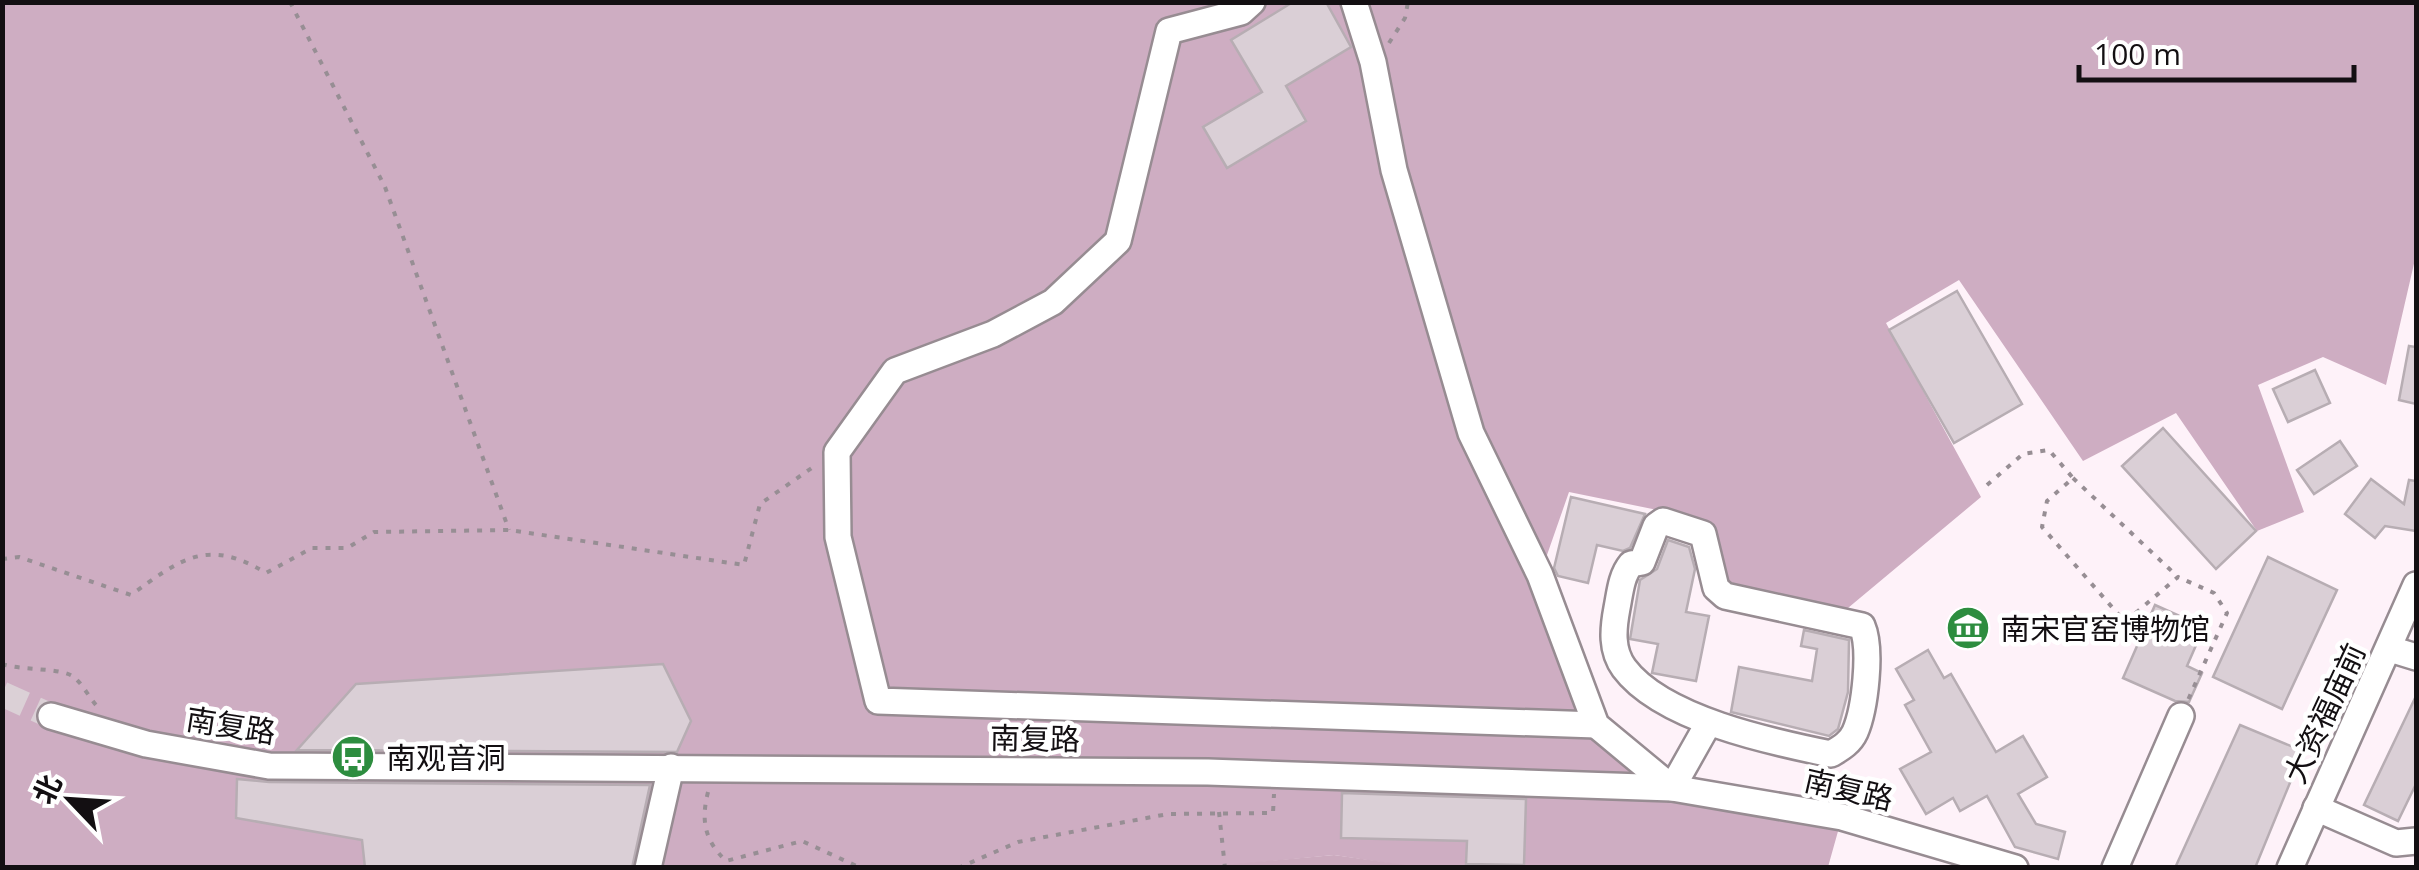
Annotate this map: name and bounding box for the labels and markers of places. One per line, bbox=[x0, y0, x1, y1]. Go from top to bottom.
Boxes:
museum icon: 南宋官窑博物馆 bbox=[1945, 605, 1991, 651]
place label: 南宋官窑博物馆 bbox=[2000, 608, 2210, 649]
bus stop icon: 南观音洞 bbox=[330, 734, 376, 780]
place label: 南观音洞 bbox=[386, 737, 506, 778]

